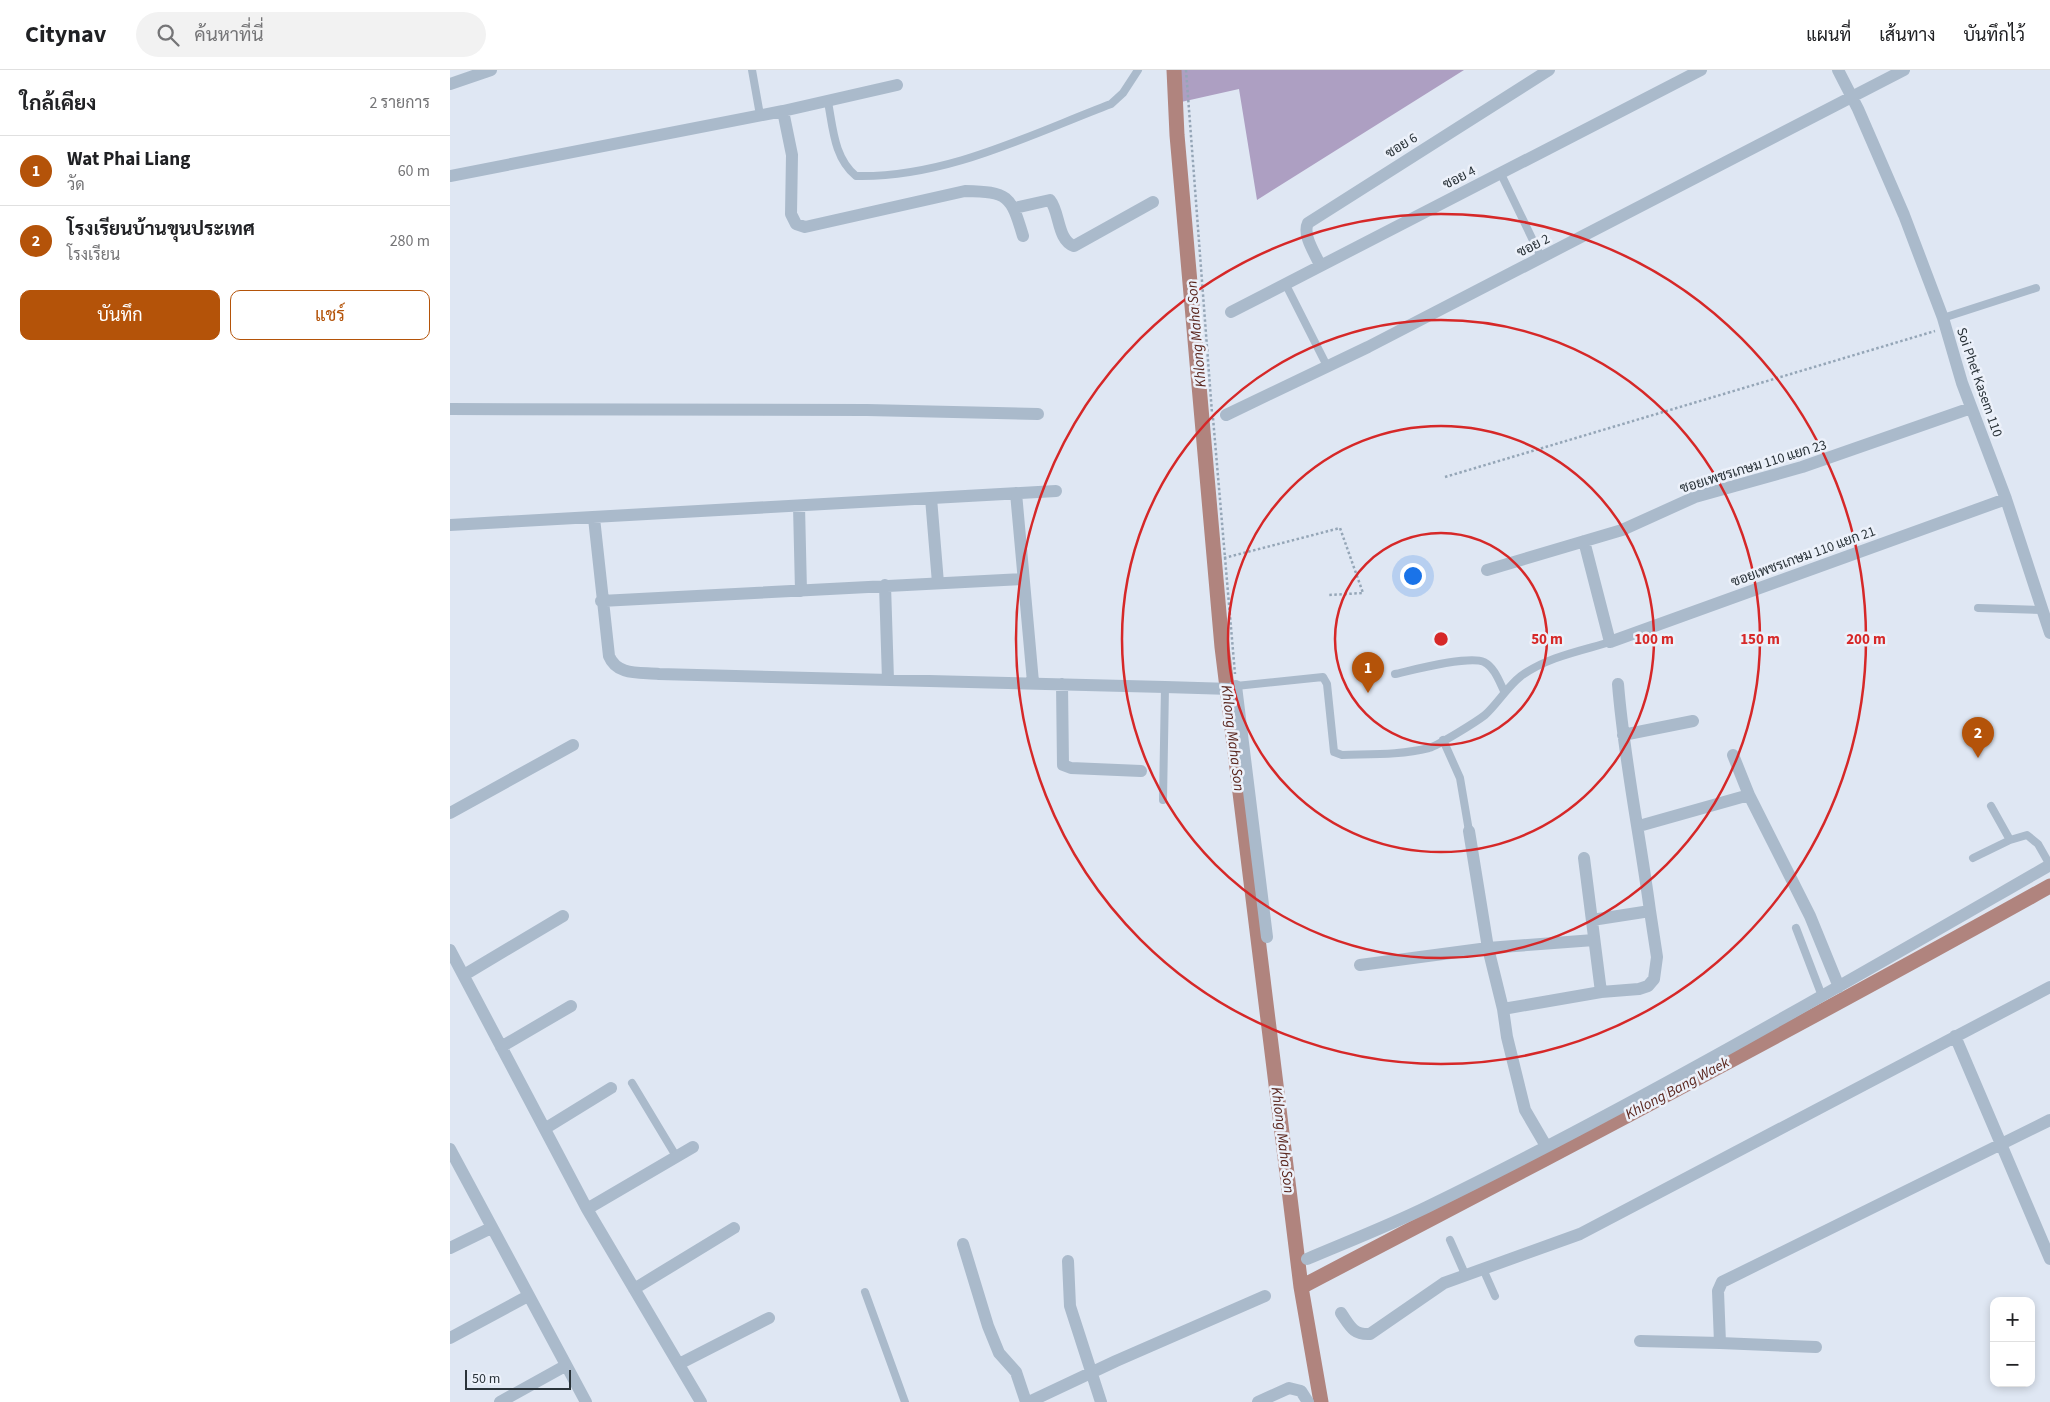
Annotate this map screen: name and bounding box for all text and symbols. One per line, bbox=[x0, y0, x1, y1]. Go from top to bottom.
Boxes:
search box bbox=[136, 12, 486, 57]
text: Citynav bbox=[25, 17, 106, 52]
icon: search bbox=[154, 21, 182, 49]
text: ค้นหาที่นี่ bbox=[194, 22, 264, 49]
text: แผนที่ bbox=[1806, 23, 1851, 48]
text: เส้นทาง bbox=[1879, 23, 1935, 48]
text: บันทึกไว้ bbox=[1963, 23, 2025, 48]
text: ใกล้เคียง bbox=[20, 88, 96, 118]
text: 2 รายการ bbox=[369, 92, 430, 114]
street label: ซอย 6 bbox=[1382, 128, 1422, 163]
text: Wat Phai Liang bbox=[67, 146, 190, 173]
text: 1 bbox=[32, 160, 40, 182]
text: 60 m bbox=[398, 160, 430, 182]
street label: ซอย 4 bbox=[1439, 161, 1479, 195]
text: วัด bbox=[67, 174, 85, 196]
text: โรงเรียนบ้านขุนประเทศ bbox=[67, 216, 255, 243]
street label: ซอย 2 bbox=[1513, 229, 1553, 263]
text: 2 bbox=[32, 230, 40, 252]
text: 280 m bbox=[390, 230, 430, 252]
text: โรงเรียน bbox=[67, 244, 120, 266]
water label: Khlong Maha Son bbox=[1181, 280, 1212, 388]
button: บันทึก bbox=[20, 290, 220, 340]
button: แชร์ bbox=[230, 290, 430, 340]
street label: Soi Phet Kasem 110 bbox=[1951, 325, 2007, 440]
street label: ซอยเพชรเกษม 110 แยก 23 bbox=[1678, 435, 1829, 499]
street label: ซอยเพชรเกษม 110 แยก 21 bbox=[1728, 521, 1878, 592]
your location bbox=[1400, 563, 1426, 589]
text: 50 m bbox=[1531, 629, 1563, 650]
text: 100 m bbox=[1634, 629, 1674, 650]
text: 150 m bbox=[1740, 629, 1780, 650]
text: 200 m bbox=[1846, 629, 1886, 650]
centre of rings bbox=[1432, 630, 1450, 648]
pin: 1 bbox=[1352, 652, 1384, 693]
water label: Khlong Maha Son bbox=[1216, 684, 1249, 793]
pin: 2 bbox=[1962, 717, 1994, 758]
water label: Khlong Bang Waek bbox=[1621, 1052, 1734, 1125]
water label: Khlong Maha Son bbox=[1266, 1086, 1299, 1195]
map controls bbox=[1990, 1297, 2035, 1387]
button: + bbox=[1990, 1297, 2035, 1342]
button: − bbox=[1990, 1342, 2035, 1387]
scale bar bbox=[465, 1367, 571, 1390]
text: 50 m bbox=[472, 1369, 500, 1389]

